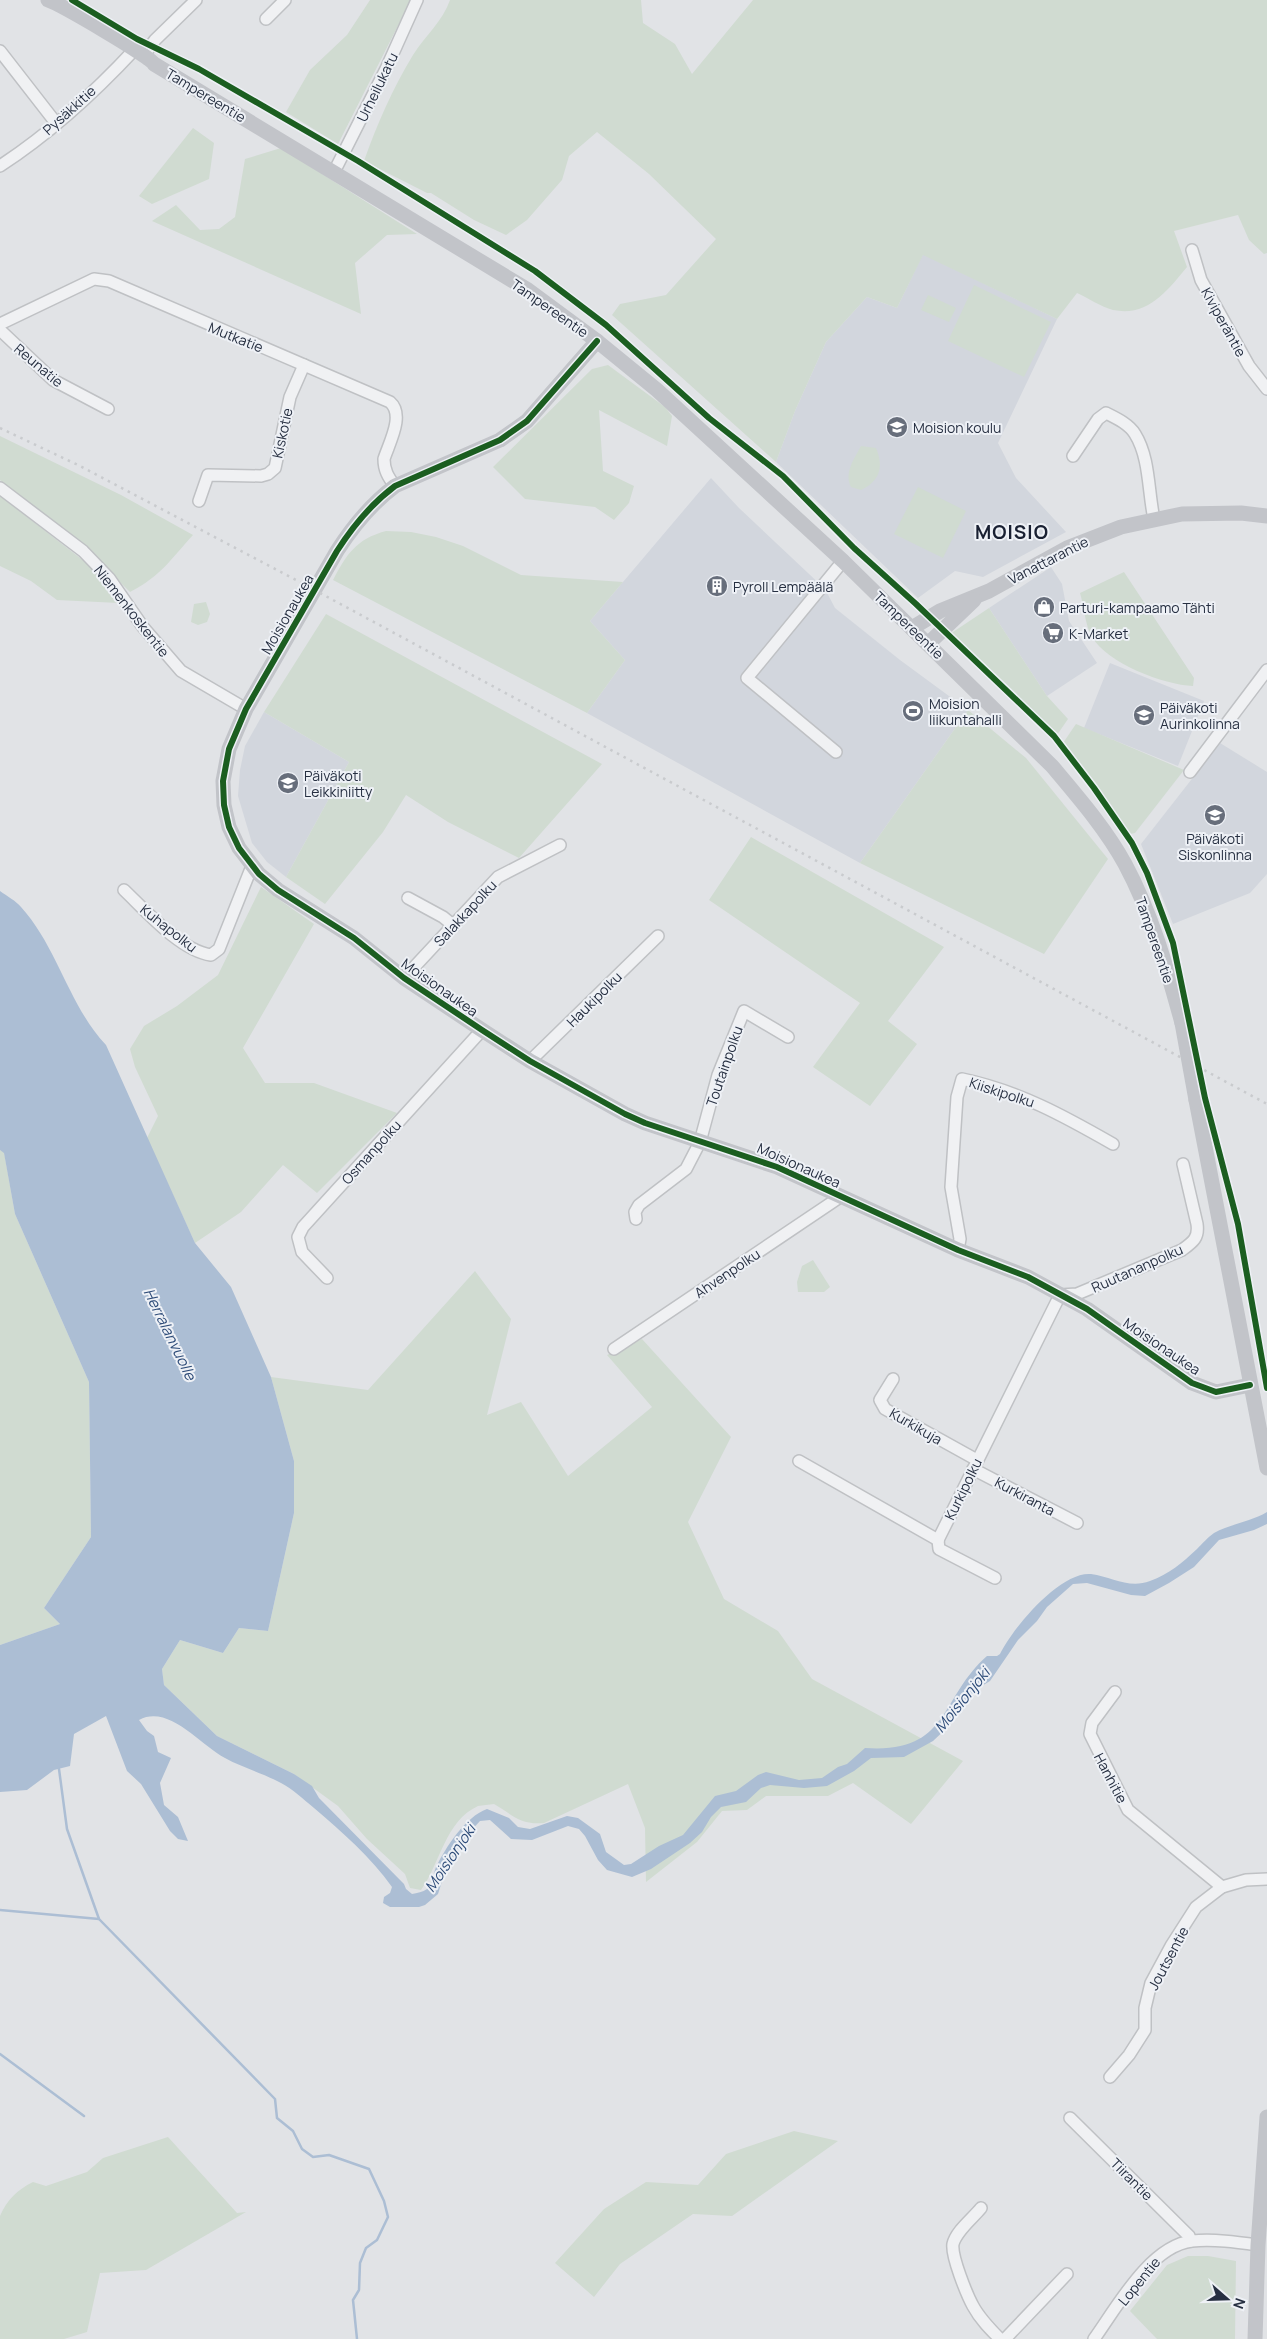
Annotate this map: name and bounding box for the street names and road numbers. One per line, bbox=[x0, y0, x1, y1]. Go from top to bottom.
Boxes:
street label: Urheilukatu bbox=[352, 49, 402, 125]
street label: Tampereentie bbox=[163, 64, 249, 126]
street label: Pysäkkitie bbox=[38, 81, 100, 139]
street label: Tampereentie bbox=[508, 274, 592, 342]
street label: Kiviperäntie bbox=[1197, 284, 1251, 360]
street label: Mutkatie bbox=[206, 317, 266, 357]
street label: Reunatie bbox=[10, 339, 68, 391]
street label: Kiskotie bbox=[267, 406, 297, 460]
street label: Vanattarantie bbox=[1005, 532, 1091, 588]
street label: Niemenkoskentie bbox=[90, 561, 174, 661]
street label: Moisionaukea bbox=[256, 571, 318, 657]
street label: Tampereentie bbox=[870, 587, 948, 663]
street label: Salakkapolku bbox=[429, 876, 501, 950]
street label: Tampereentie bbox=[1131, 894, 1179, 986]
street label: Kuhapolku bbox=[137, 900, 201, 956]
street label: Moisionaukea bbox=[398, 954, 482, 1020]
street label: Haukipolku bbox=[562, 967, 626, 1031]
street label: Toutainpolku bbox=[701, 1023, 747, 1109]
street label: Kiiskipolku bbox=[967, 1073, 1037, 1111]
street label: Osmanpolku bbox=[337, 1116, 405, 1188]
street label: Moisionaukea bbox=[754, 1138, 844, 1192]
street label: Ruutananpolku bbox=[1088, 1239, 1186, 1297]
street label: Ahvenpolku bbox=[690, 1244, 764, 1302]
street label: Moisionaukea bbox=[1120, 1313, 1204, 1379]
street label: Kurkikuja bbox=[886, 1403, 946, 1449]
street label: Kurkipolku bbox=[940, 1455, 986, 1523]
street label: Kurkiranta bbox=[992, 1472, 1058, 1520]
street label: Hanhitie bbox=[1090, 1750, 1132, 1806]
street label: Joutsentie bbox=[1143, 1923, 1193, 1993]
street label: Tiirantie bbox=[1107, 2154, 1157, 2204]
street label: Lopentie bbox=[1114, 2253, 1164, 2309]

